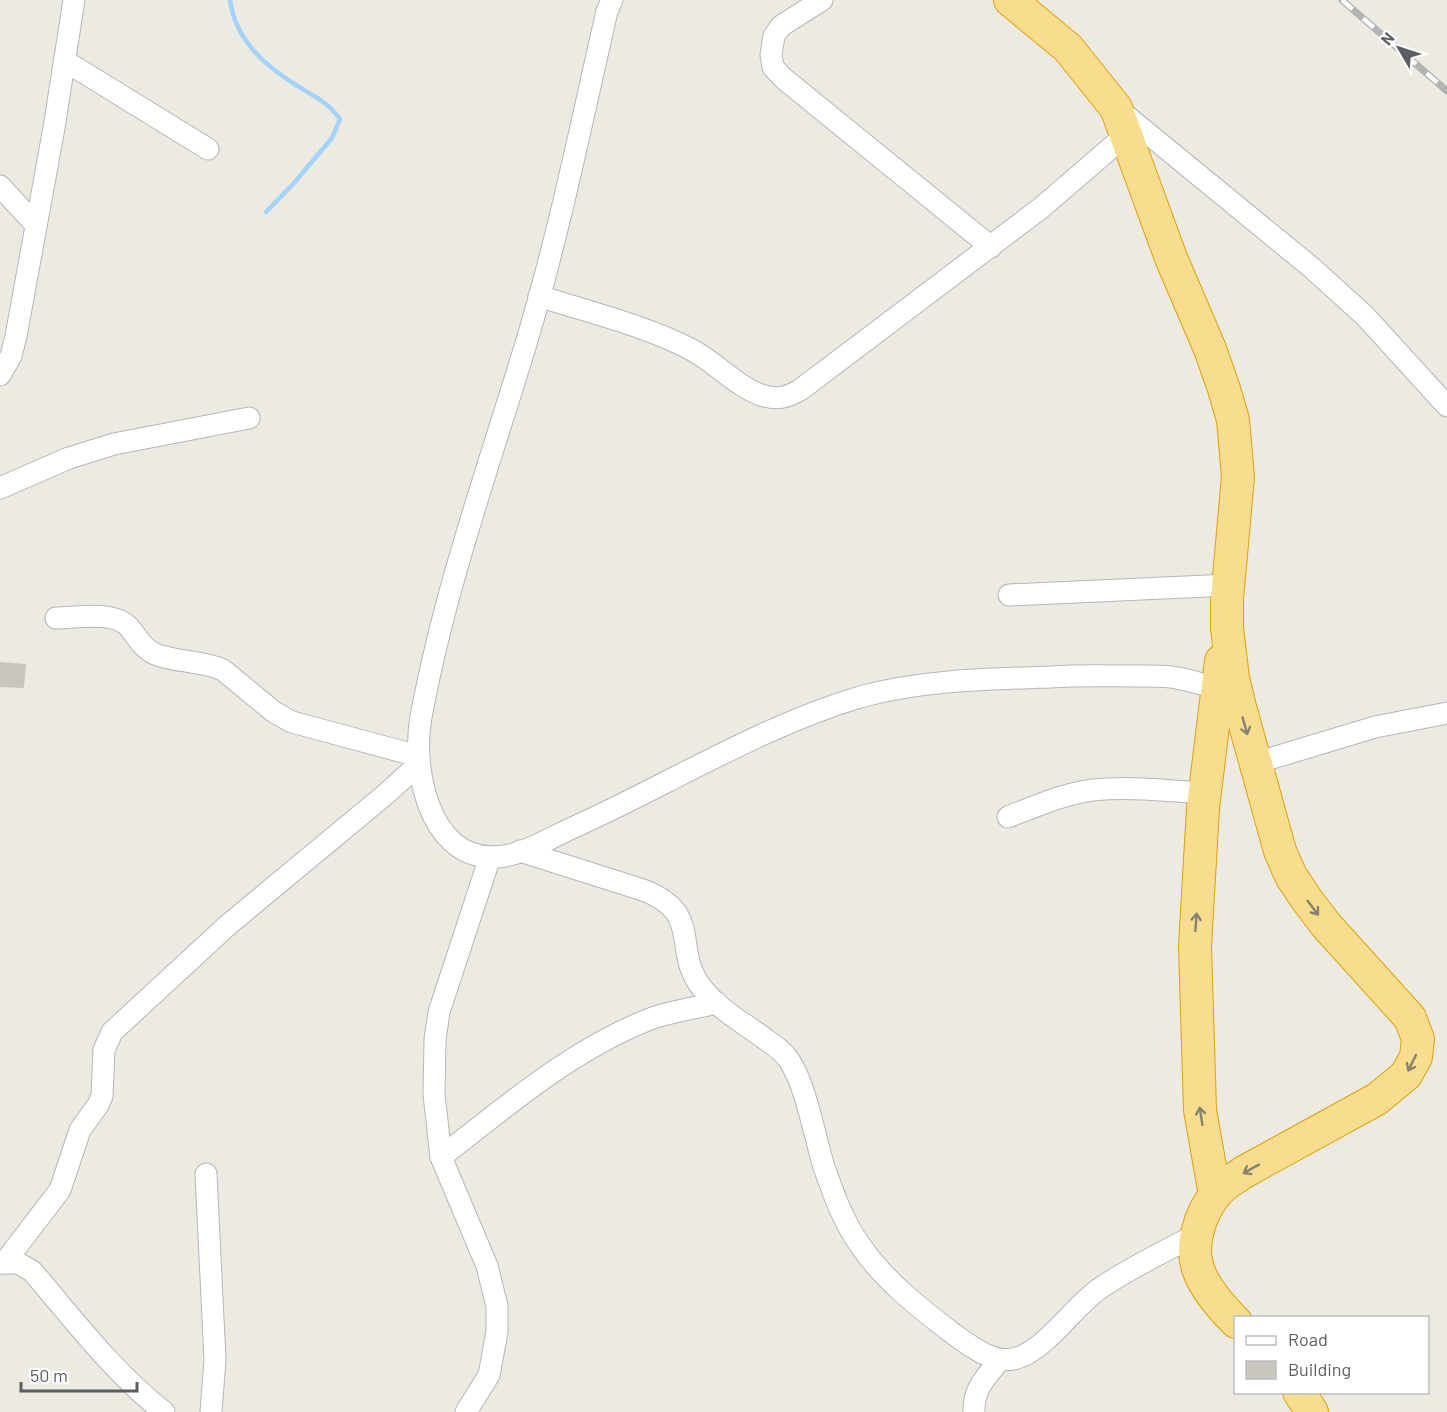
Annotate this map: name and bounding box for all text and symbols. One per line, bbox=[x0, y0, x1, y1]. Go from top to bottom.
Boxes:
north arrow bbox=[1369, 18, 1429, 78]
text: N bbox=[1376, 28, 1398, 48]
one-way arrow bbox=[1240, 716, 1251, 735]
one-way arrow bbox=[1306, 899, 1319, 915]
one-way arrow bbox=[1191, 912, 1202, 932]
one-way arrow bbox=[1406, 1054, 1418, 1071]
one-way arrow bbox=[1195, 1107, 1206, 1127]
one-way arrow bbox=[1243, 1163, 1260, 1175]
legend bbox=[1234, 1316, 1429, 1394]
text: Road bbox=[1288, 1328, 1328, 1350]
scale bar bbox=[21, 1355, 136, 1393]
text: Building bbox=[1288, 1358, 1351, 1380]
text: 50 m bbox=[30, 1364, 68, 1386]

